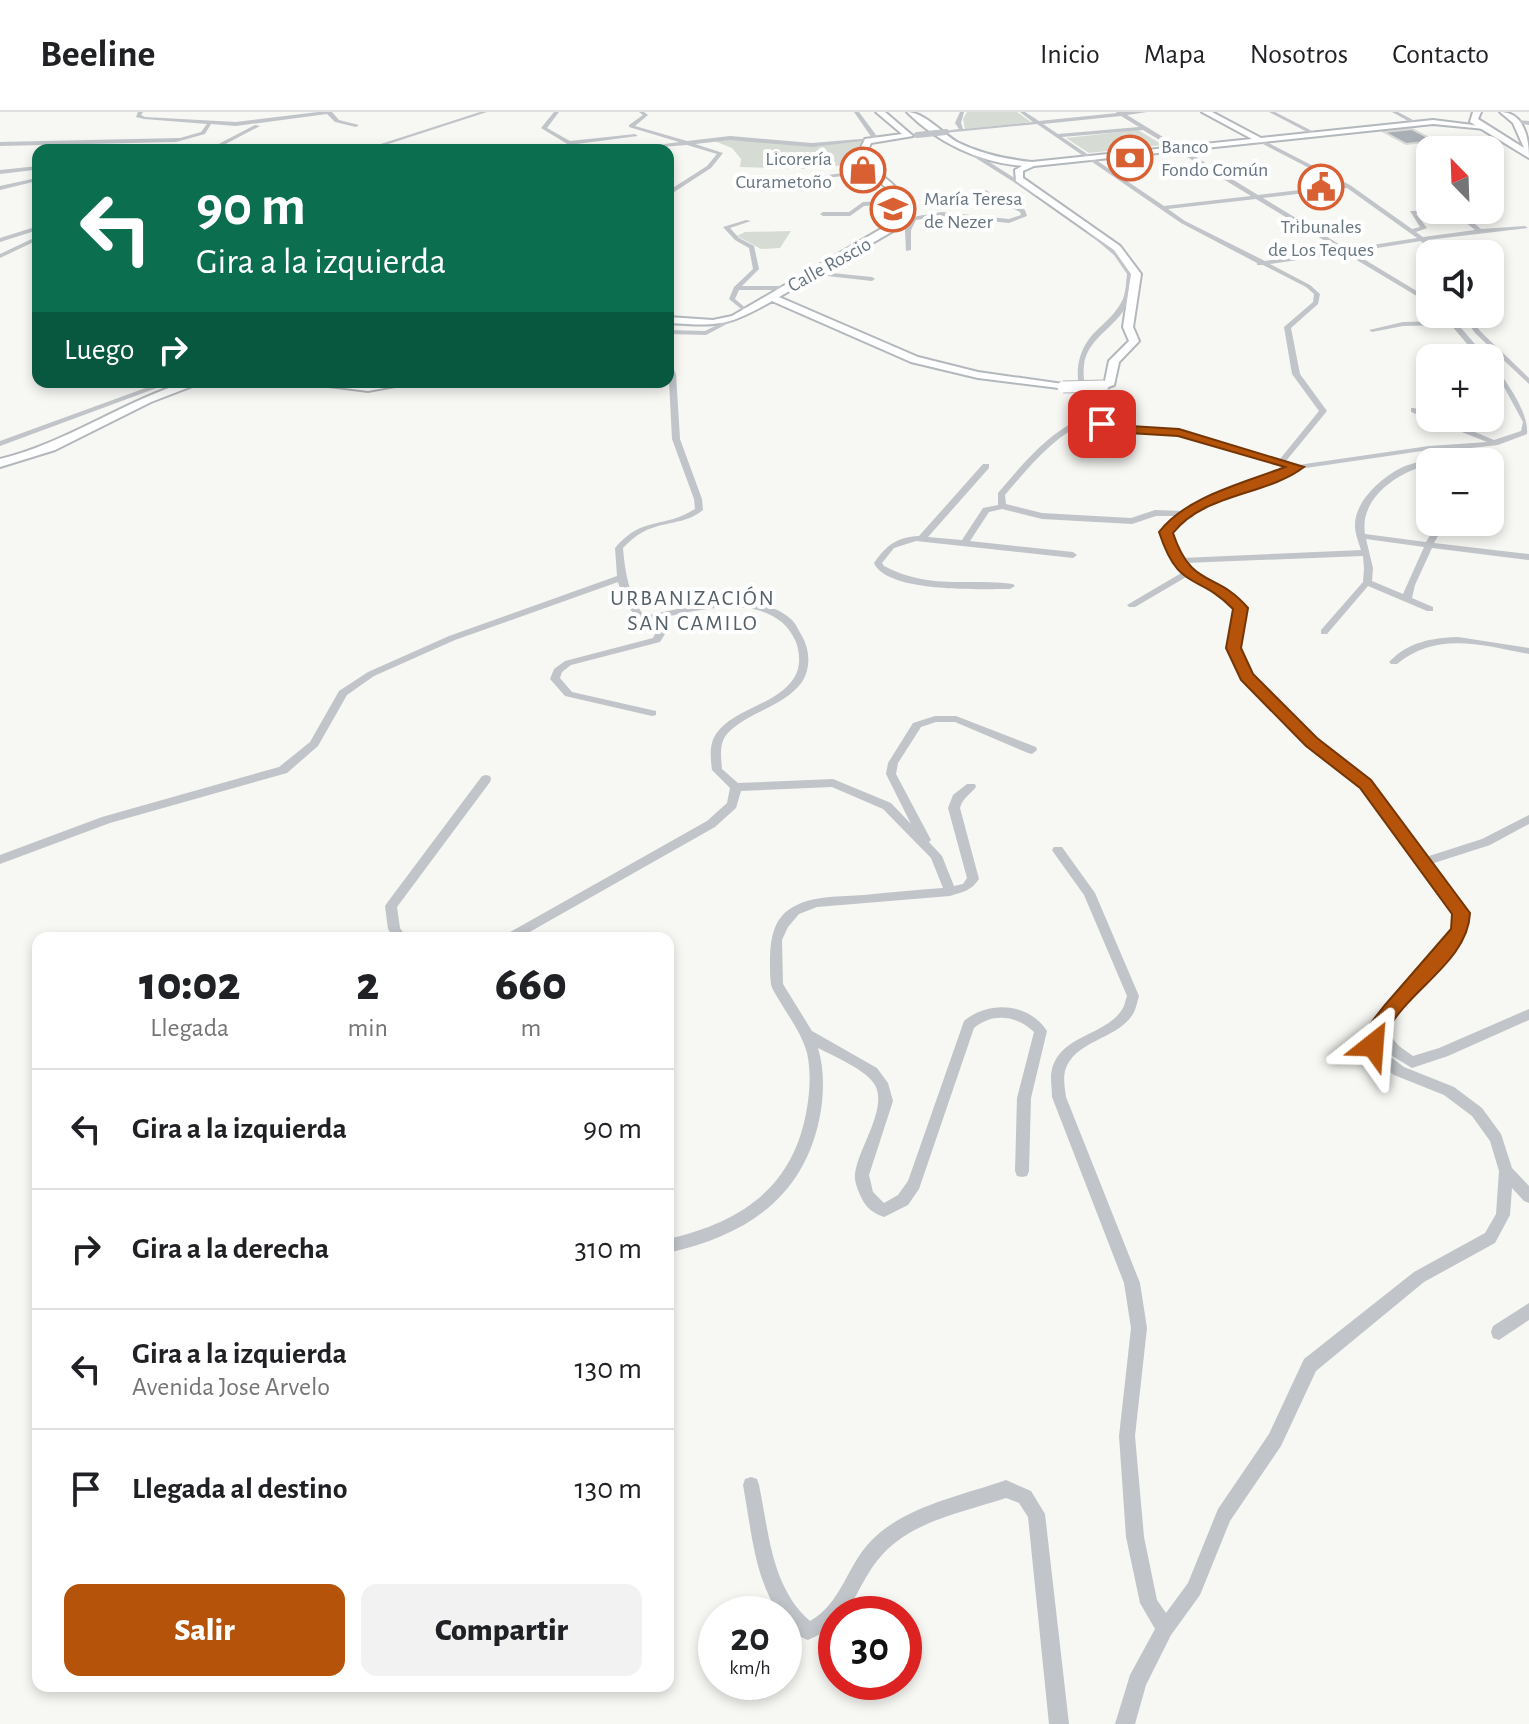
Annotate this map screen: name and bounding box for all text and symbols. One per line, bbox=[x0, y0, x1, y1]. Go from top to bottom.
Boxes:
text: Beeline bbox=[40, 36, 155, 74]
text: Inicio bbox=[1040, 41, 1100, 69]
text: Mapa bbox=[1144, 41, 1206, 69]
text: Nosotros bbox=[1250, 41, 1348, 69]
text: Contacto bbox=[1392, 41, 1489, 69]
bank icon: Banco Fondo Común bbox=[1106, 134, 1154, 182]
north arrow bbox=[1416, 136, 1504, 224]
map controls bbox=[1416, 136, 1504, 536]
place label: Banco Fondo Común bbox=[1161, 137, 1268, 180]
shop icon: Licorería Curametoño bbox=[839, 146, 887, 194]
place label: Licorería Curametoño bbox=[735, 149, 832, 192]
public building icon: Tribunales de Los Teques bbox=[1297, 163, 1345, 211]
icon: left bbox=[64, 176, 168, 280]
text: 90 m bbox=[196, 179, 306, 235]
school or university icon: María Teresa de Nezer bbox=[869, 185, 917, 233]
place label: María Teresa de Nezer bbox=[924, 189, 1022, 232]
place label: Tribunales de Los Teques bbox=[1268, 217, 1374, 260]
street label: Calle Roscio bbox=[784, 234, 875, 296]
button: sound bbox=[1416, 240, 1504, 328]
text: Gira a la izquierda bbox=[196, 244, 446, 280]
icon: right bbox=[151, 328, 195, 372]
text: Luego bbox=[64, 335, 135, 365]
button: + bbox=[1416, 344, 1504, 432]
pin bbox=[1068, 390, 1136, 458]
icon: arrive bbox=[1080, 402, 1124, 446]
button: − bbox=[1416, 448, 1504, 536]
district label: URBANIZACIÓN SAN CAMILO bbox=[610, 586, 776, 634]
text: 10:02 bbox=[139, 961, 240, 1009]
text: 2 bbox=[356, 961, 379, 1009]
text: 660 bbox=[495, 961, 567, 1009]
position arrow bbox=[1331, 1003, 1415, 1087]
text: Llegada bbox=[150, 1015, 229, 1041]
text: min bbox=[348, 1015, 388, 1041]
text: m bbox=[521, 1015, 541, 1041]
icon: left bbox=[64, 1107, 108, 1151]
text: Gira a la izquierda bbox=[132, 1114, 347, 1144]
text: 90 m bbox=[583, 1114, 642, 1144]
icon: right bbox=[64, 1227, 108, 1271]
text: Gira a la derecha bbox=[132, 1234, 329, 1264]
text: 310 m bbox=[575, 1234, 642, 1264]
text: Gira a la izquierda bbox=[132, 1339, 347, 1369]
icon: left bbox=[64, 1347, 108, 1391]
text: 130 m bbox=[575, 1354, 642, 1384]
text: Avenida Jose Arvelo bbox=[132, 1374, 330, 1400]
icon: arrive bbox=[64, 1467, 108, 1511]
text: Llegada al destino bbox=[132, 1474, 348, 1504]
text: 130 m bbox=[575, 1474, 642, 1504]
button: Salir bbox=[64, 1584, 345, 1676]
button: Compartir bbox=[361, 1584, 642, 1676]
speed limit sign: 30 bbox=[818, 1596, 922, 1700]
text: 20 bbox=[730, 1618, 770, 1658]
text: km/h bbox=[729, 1658, 771, 1678]

